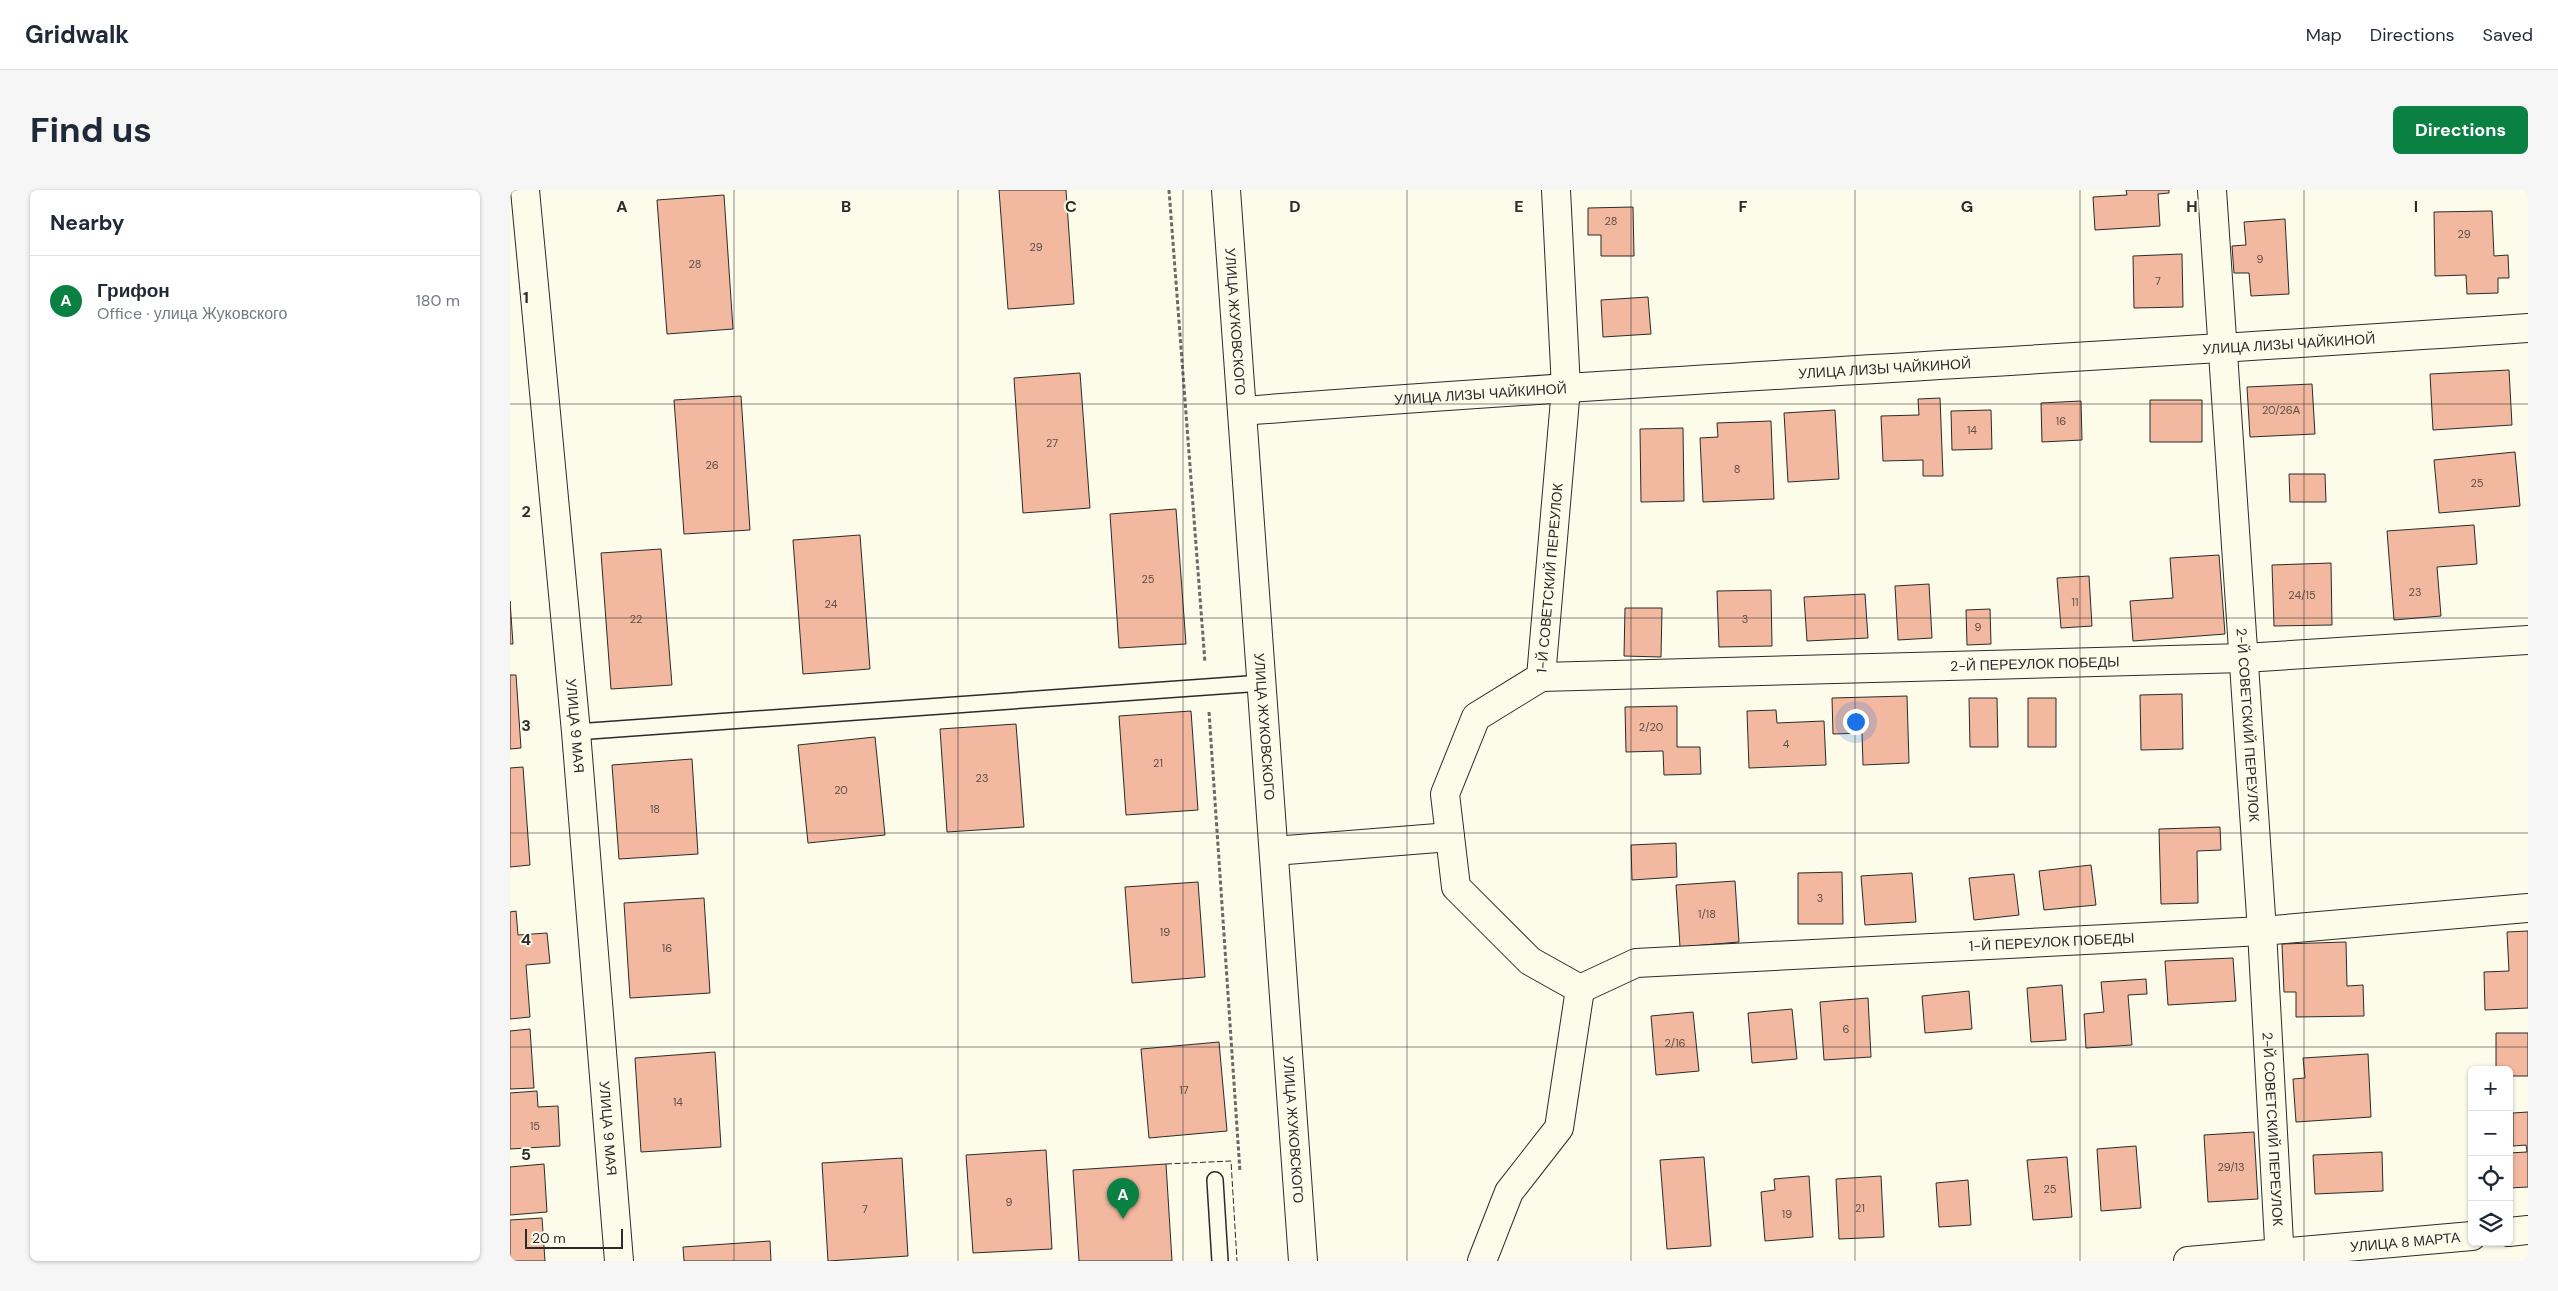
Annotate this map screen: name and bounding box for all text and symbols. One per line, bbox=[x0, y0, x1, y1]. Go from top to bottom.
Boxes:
text: Gridwalk bbox=[25, 19, 129, 50]
text: Map bbox=[2306, 23, 2342, 47]
text: Directions bbox=[2370, 23, 2455, 47]
text: Saved bbox=[2483, 23, 2533, 47]
button: Directions bbox=[2393, 106, 2528, 154]
text: Find us bbox=[30, 107, 152, 153]
text: A bbox=[616, 196, 628, 217]
text: B bbox=[841, 196, 851, 217]
text: C bbox=[1065, 196, 1077, 217]
text: D bbox=[1289, 196, 1301, 217]
text: E bbox=[1514, 196, 1524, 217]
text: F bbox=[1739, 196, 1748, 217]
text: G bbox=[1961, 196, 1973, 217]
text: H bbox=[2186, 196, 2198, 217]
text: I bbox=[2414, 196, 2418, 217]
text: Nearby bbox=[50, 209, 124, 237]
house number: 28 bbox=[1605, 214, 1617, 228]
house number: 29 bbox=[2457, 227, 2471, 241]
house number: 29 bbox=[1029, 240, 1043, 254]
street label: УЛИЦА ЖУКОВСКОГО bbox=[1221, 247, 1250, 396]
house number: 9 bbox=[2257, 252, 2264, 266]
house number: 28 bbox=[689, 257, 701, 271]
house number: 7 bbox=[2155, 274, 2161, 288]
text: Грифон bbox=[97, 278, 170, 303]
text: 1 bbox=[523, 287, 529, 308]
text: A bbox=[60, 290, 72, 311]
text: 180 m bbox=[416, 290, 460, 311]
text: Office · улица Жуковского bbox=[97, 303, 287, 324]
street label: УЛИЦА ЛИЗЫ ЧАЙКИНОЙ bbox=[2202, 329, 2376, 358]
street label: УЛИЦА ЛИЗЫ ЧАЙКИНОЙ bbox=[1798, 354, 1971, 383]
street label: УЛИЦА ЛИЗЫ ЧАЙКИНОЙ bbox=[1393, 379, 1567, 409]
house number: 20/26А bbox=[2262, 403, 2301, 417]
house number: 16 bbox=[2056, 414, 2066, 428]
house number: 14 bbox=[1967, 423, 1977, 437]
house number: 27 bbox=[1046, 436, 1058, 450]
house number: 26 bbox=[705, 458, 719, 472]
house number: 8 bbox=[1734, 462, 1740, 476]
house number: 25 bbox=[2470, 476, 2484, 490]
street label: 1-Й СОВЕТСКИЙ ПЕРЕУЛОК bbox=[1532, 482, 1567, 674]
text: 2 bbox=[521, 501, 531, 522]
house number: 25 bbox=[1141, 572, 1155, 586]
house number: 23 bbox=[2409, 585, 2421, 599]
house number: 24/15 bbox=[2288, 588, 2316, 602]
house number: 11 bbox=[2072, 595, 2078, 609]
house number: 24 bbox=[825, 597, 838, 611]
house number: 22 bbox=[630, 612, 642, 626]
house number: 3 bbox=[1742, 612, 1748, 626]
house number: 9 bbox=[1975, 620, 1982, 634]
street label: 2-Й СОВЕТСКИЙ ПЕРЕУЛОК bbox=[2233, 627, 2264, 823]
street label: УЛИЦА ЖУКОВСКОГО bbox=[1250, 652, 1279, 801]
street label: 2-Й ПЕРЕУЛОК ПОБЕДЫ bbox=[1950, 652, 2120, 675]
street label: УЛИЦА 9 МАЯ bbox=[562, 678, 588, 774]
your location bbox=[1843, 709, 1869, 735]
text: 3 bbox=[521, 715, 531, 736]
house number: 2/20 bbox=[1639, 720, 1663, 734]
house number: 4 bbox=[1783, 737, 1790, 751]
house number: 21 bbox=[1153, 756, 1163, 770]
house number: 23 bbox=[976, 771, 988, 785]
house number: 20 bbox=[834, 783, 848, 797]
house number: 18 bbox=[650, 802, 660, 816]
house number: 3 bbox=[1817, 891, 1823, 905]
house number: 1/18 bbox=[1698, 907, 1716, 921]
house number: 19 bbox=[1160, 925, 1170, 939]
text: 4 bbox=[521, 929, 531, 950]
street label: 1-Й ПЕРЕУЛОК ПОБЕДЫ bbox=[1969, 929, 2135, 955]
house number: 16 bbox=[662, 941, 672, 955]
house number: 6 bbox=[1843, 1022, 1850, 1036]
street label: 2-Й СОВЕТСКИЙ ПЕРЕУЛОК bbox=[2259, 1032, 2287, 1227]
house number: 2/16 bbox=[1665, 1036, 1686, 1050]
street label: УЛИЦА ЖУКОВСКОГО bbox=[1279, 1055, 1308, 1204]
map controls bbox=[2468, 1066, 2513, 1246]
button: + bbox=[2468, 1066, 2513, 1111]
street label: УЛИЦА 9 МАЯ bbox=[595, 1080, 621, 1176]
house number: 17 bbox=[1179, 1083, 1189, 1097]
house number: 14 bbox=[673, 1095, 683, 1109]
button: − bbox=[2468, 1111, 2513, 1156]
house number: 15 bbox=[530, 1119, 540, 1133]
text: 5 bbox=[521, 1144, 531, 1165]
button: locate bbox=[2468, 1156, 2513, 1201]
house number: 29/13 bbox=[2218, 1160, 2244, 1174]
pin: A bbox=[1107, 1178, 1139, 1219]
house number: 25 bbox=[2043, 1182, 2057, 1196]
house number: 9 bbox=[1006, 1195, 1013, 1209]
house number: 21 bbox=[1855, 1201, 1865, 1215]
button: layers bbox=[2468, 1201, 2513, 1246]
house number: 7 bbox=[862, 1202, 868, 1216]
house number: 19 bbox=[1782, 1207, 1792, 1221]
scale bar bbox=[525, 1226, 622, 1249]
street label: УЛИЦА 8 МАРТА bbox=[2349, 1228, 2462, 1256]
text: 20 m bbox=[532, 1229, 566, 1247]

